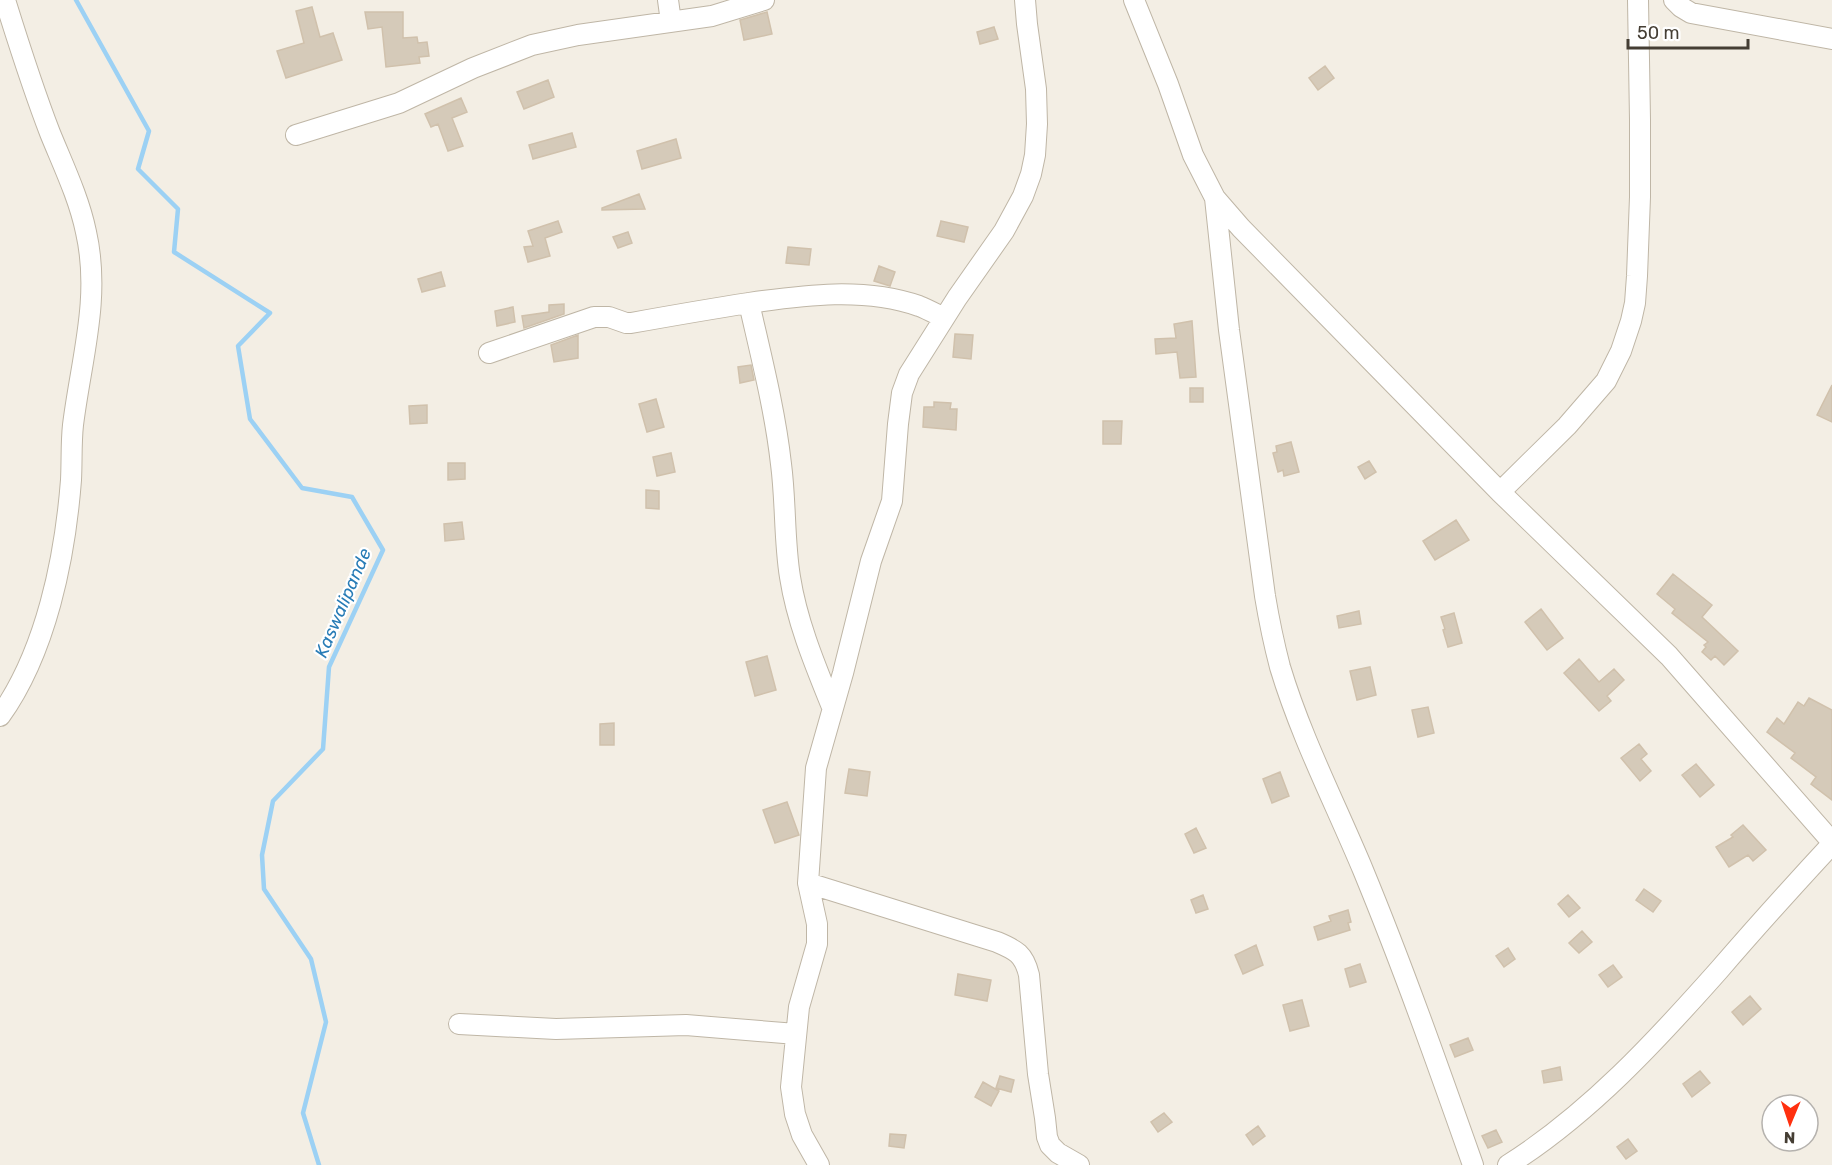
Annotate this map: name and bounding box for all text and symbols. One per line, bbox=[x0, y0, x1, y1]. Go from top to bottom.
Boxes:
scale bar bbox=[1628, 12, 1748, 50]
text: 50 m bbox=[1637, 22, 1680, 44]
water label: Kaswalipande bbox=[310, 545, 376, 661]
north arrow bbox=[1760, 1093, 1820, 1153]
text: N bbox=[1783, 1128, 1796, 1147]

